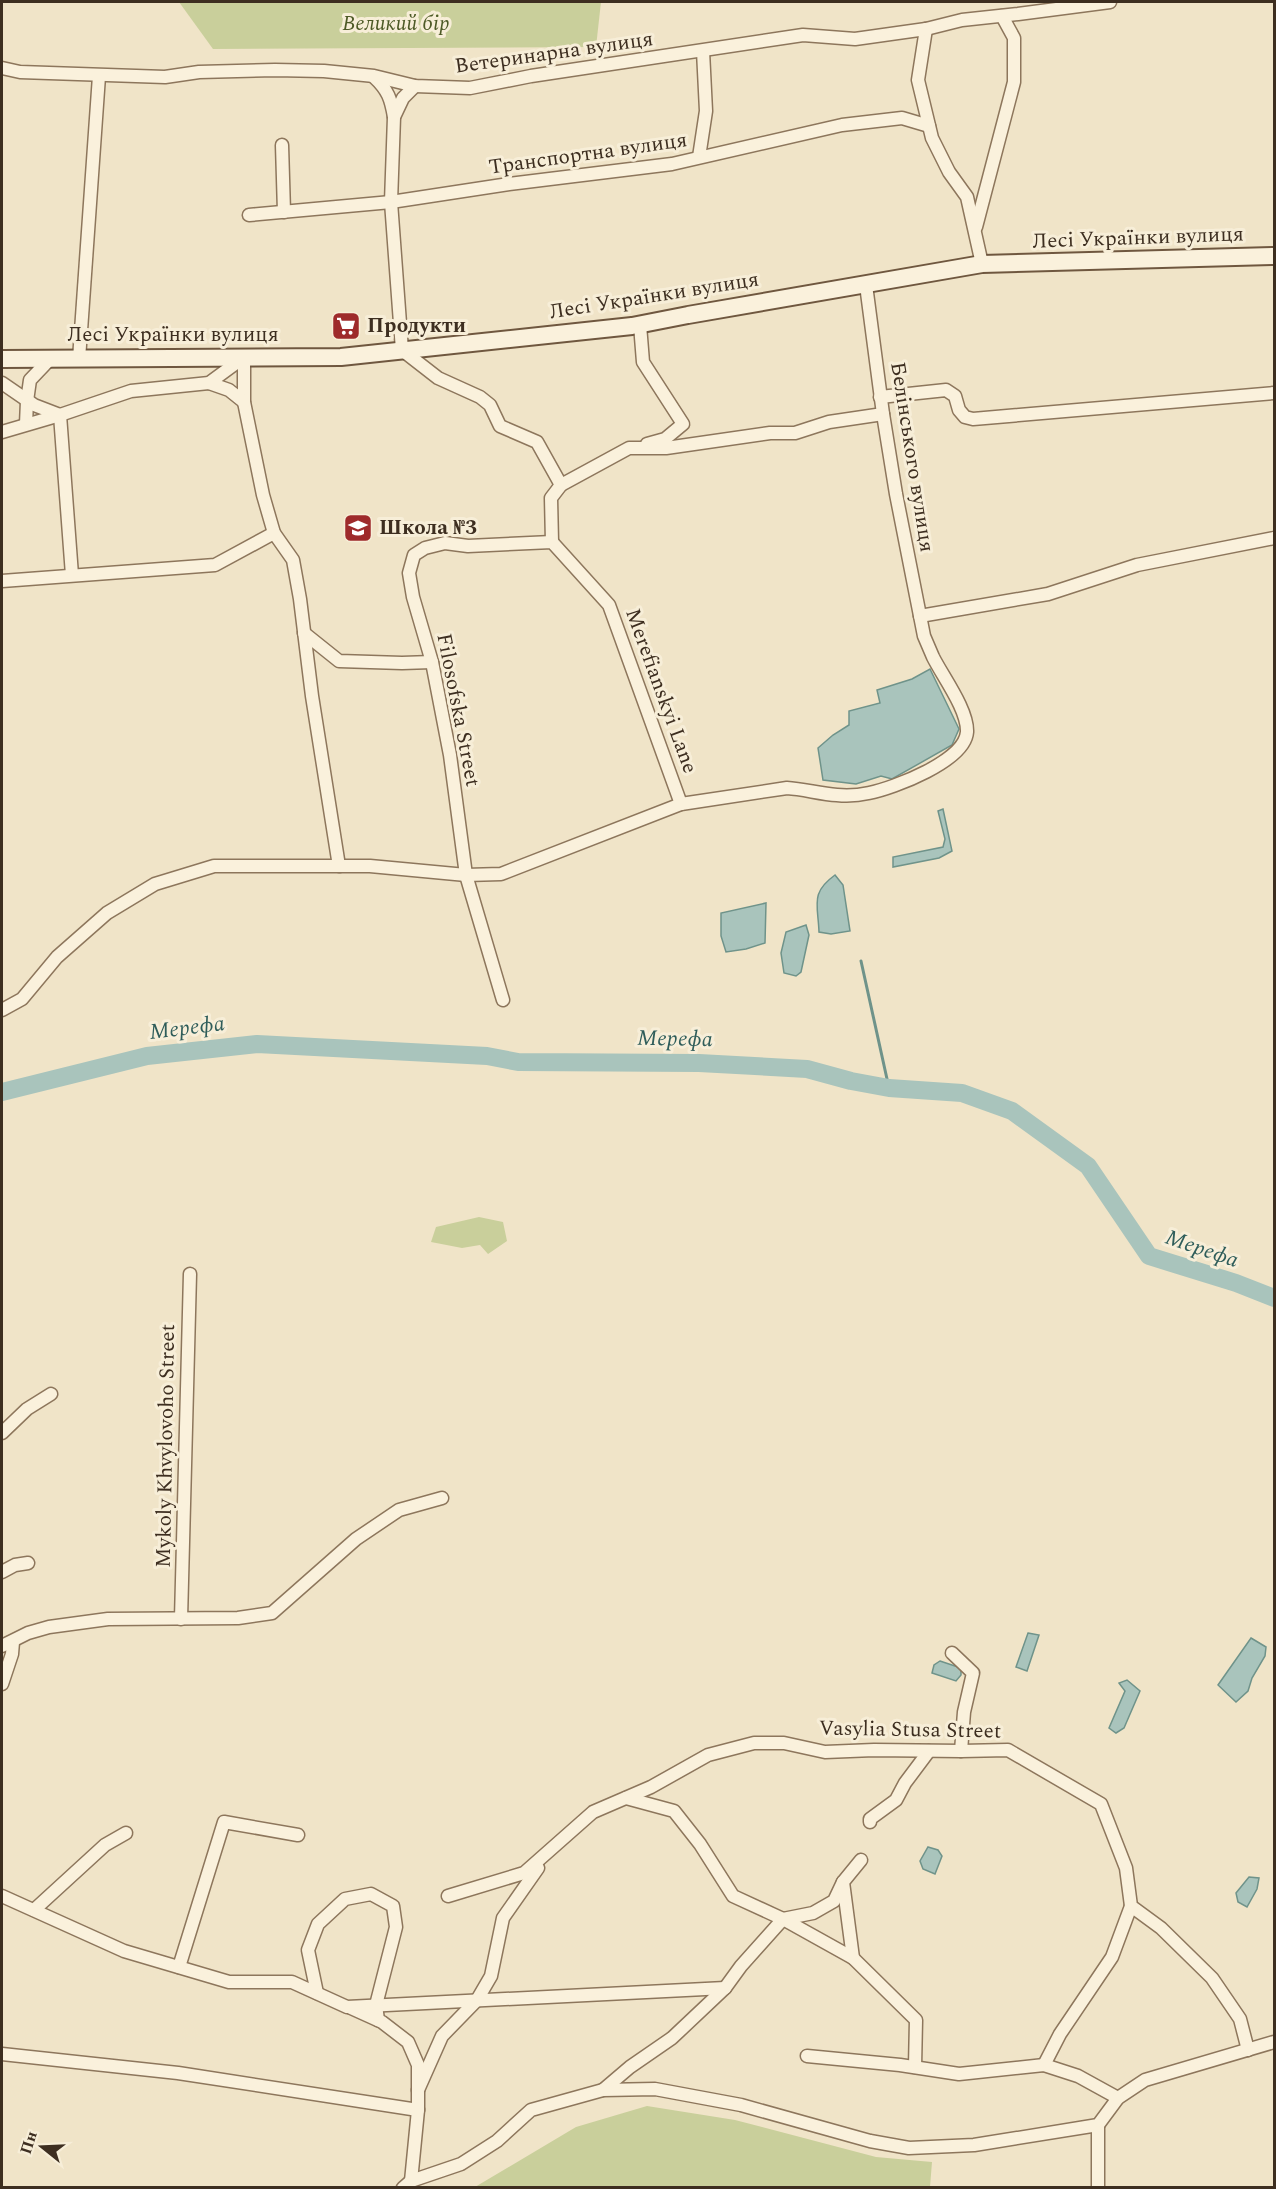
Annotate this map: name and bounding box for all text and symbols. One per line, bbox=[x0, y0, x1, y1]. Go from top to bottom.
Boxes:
park label: Великий бір bbox=[342, 8, 450, 40]
street label: Ветеринарна вулиця bbox=[453, 23, 655, 83]
street label: Транспортна вулиця bbox=[487, 124, 689, 184]
street label: Лесі Українки вулиця bbox=[1032, 218, 1244, 258]
street label: Лесі Українки вулиця bbox=[547, 264, 761, 328]
supermarket icon: Продукти bbox=[330, 310, 362, 342]
place label: Продукти bbox=[367, 310, 466, 342]
street label: Лесі Українки вулиця bbox=[67, 319, 279, 351]
street label: Белінського вулиця bbox=[881, 360, 943, 554]
school or university icon: Школа №3 bbox=[342, 512, 374, 544]
place label: Школа №3 bbox=[379, 512, 477, 544]
street label: Merefianskyi Lane bbox=[616, 604, 706, 778]
street label: Filosofska Street bbox=[427, 631, 489, 789]
water label: Мерефа bbox=[147, 1007, 227, 1049]
water label: Мерефа bbox=[637, 1022, 713, 1056]
water label: Мерефа bbox=[1161, 1221, 1243, 1277]
street label: Mykoly Khvylovoho Street bbox=[148, 1324, 184, 1568]
street label: Vasylia Stusa Street bbox=[819, 1712, 1001, 1748]
north arrow bbox=[12, 2117, 72, 2177]
text: Пн bbox=[14, 2128, 44, 2157]

